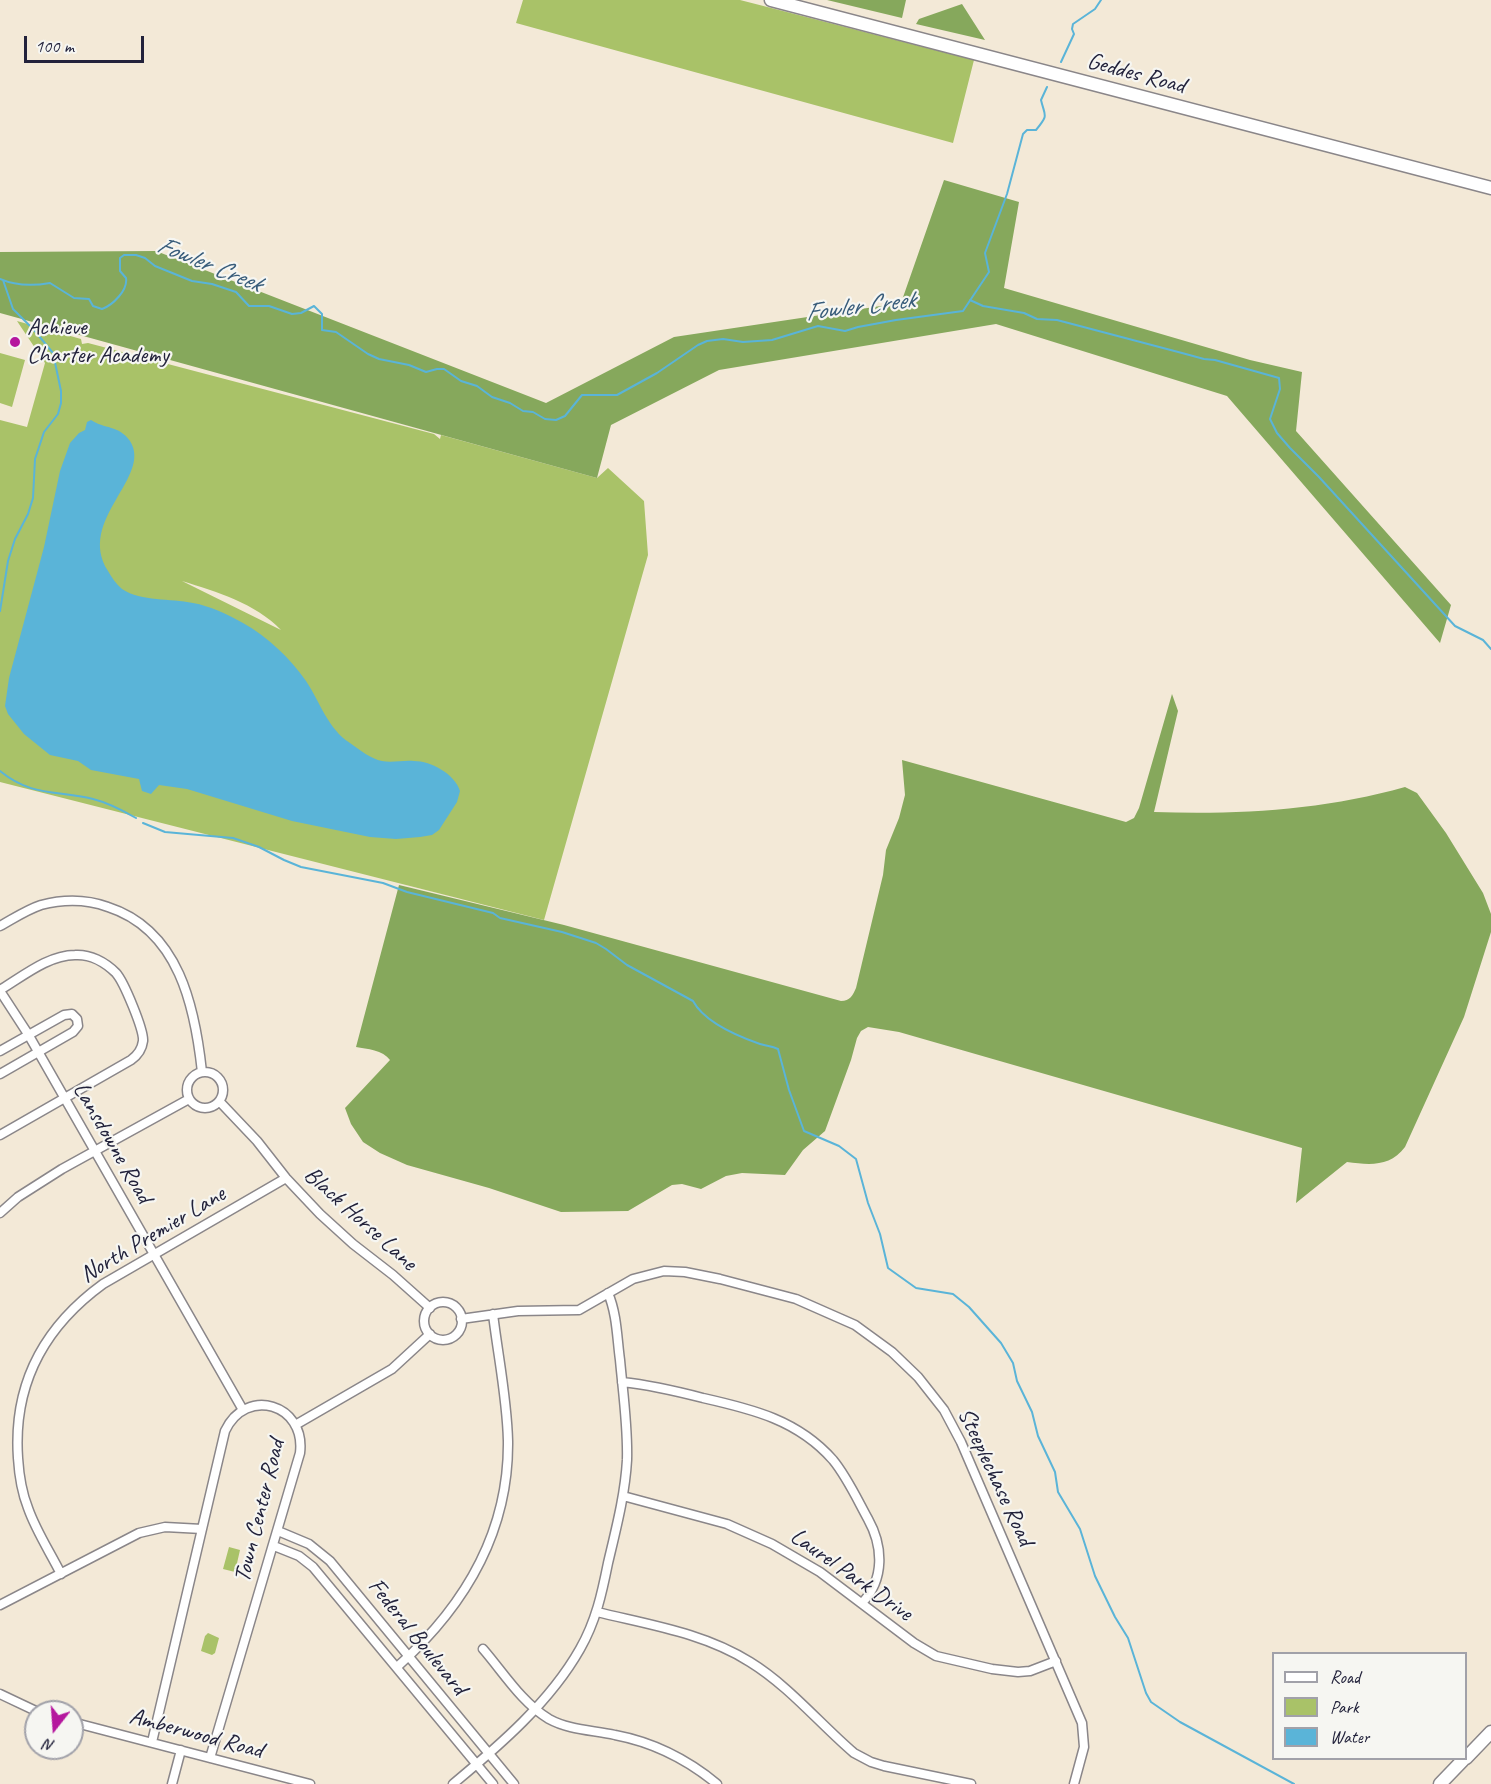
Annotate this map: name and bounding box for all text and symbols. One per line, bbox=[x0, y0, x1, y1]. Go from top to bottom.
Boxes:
scale bar bbox=[27, 24, 147, 62]
text: 100 m bbox=[35, 35, 74, 57]
street label: Geddes Road bbox=[1084, 47, 1188, 101]
water label: Fowler Creek bbox=[152, 230, 266, 300]
water label: Fowler Creek bbox=[803, 285, 917, 329]
place label: Achieve Charter Academy bbox=[27, 314, 169, 370]
marker: Achieve Charter Academy bbox=[8, 335, 22, 349]
street label: Lansdowne Road bbox=[66, 1078, 158, 1208]
street label: Black Horse Lane bbox=[298, 1161, 422, 1277]
street label: North Premier Lane bbox=[75, 1180, 231, 1290]
street label: Steeplechase Road bbox=[951, 1404, 1039, 1550]
street label: Town Center Road bbox=[228, 1437, 292, 1585]
street label: Laurel Park Drive bbox=[784, 1522, 918, 1628]
street label: Federal Boulevard bbox=[361, 1573, 473, 1701]
legend bbox=[1272, 1652, 1467, 1760]
text: Road bbox=[1330, 1666, 1360, 1688]
text: Park bbox=[1330, 1696, 1359, 1718]
north arrow bbox=[24, 1700, 84, 1760]
street label: Amberwood Road bbox=[126, 1702, 266, 1766]
text: Water bbox=[1330, 1726, 1369, 1748]
text: N bbox=[42, 1734, 57, 1756]

